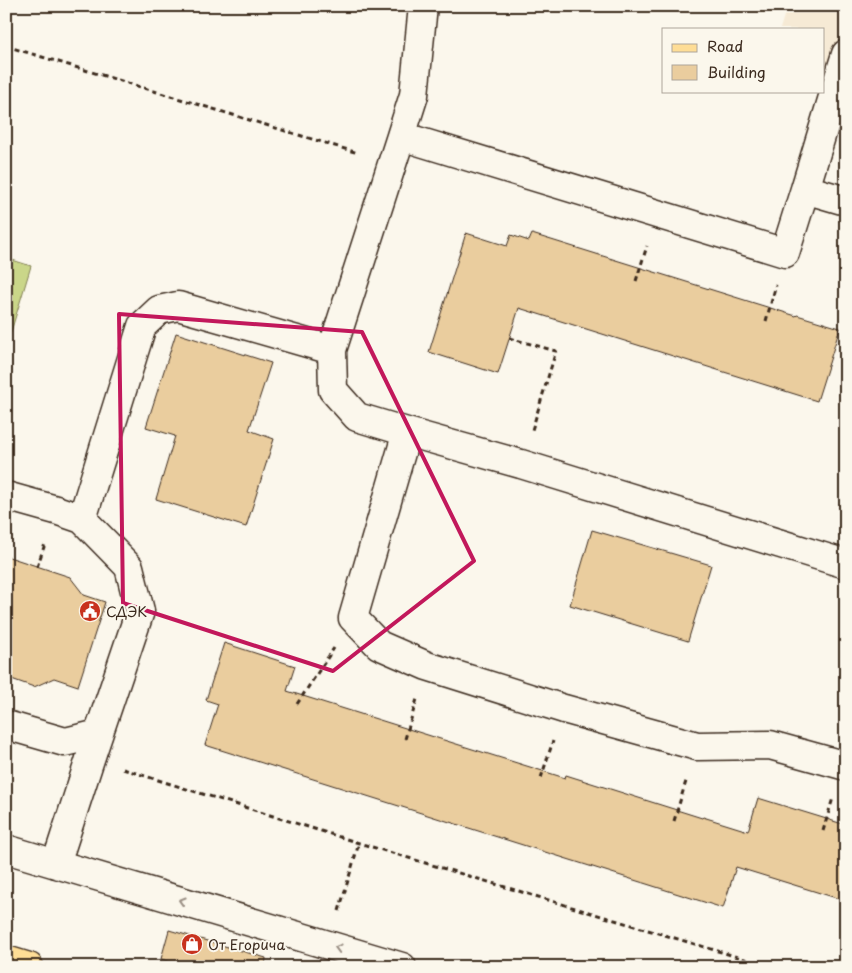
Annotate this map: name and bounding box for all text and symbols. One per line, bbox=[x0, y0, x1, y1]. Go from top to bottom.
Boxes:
legend bbox=[662, 28, 824, 92]
text: Road bbox=[707, 34, 743, 57]
text: Building bbox=[707, 60, 766, 83]
public building icon: СДЭК bbox=[78, 599, 102, 623]
place label: СДЭК bbox=[106, 601, 147, 622]
one-way arrow bbox=[179, 897, 187, 907]
shop icon: От Егорича bbox=[180, 932, 204, 956]
place label: От Егорича bbox=[208, 934, 285, 955]
one-way arrow bbox=[334, 943, 343, 954]

